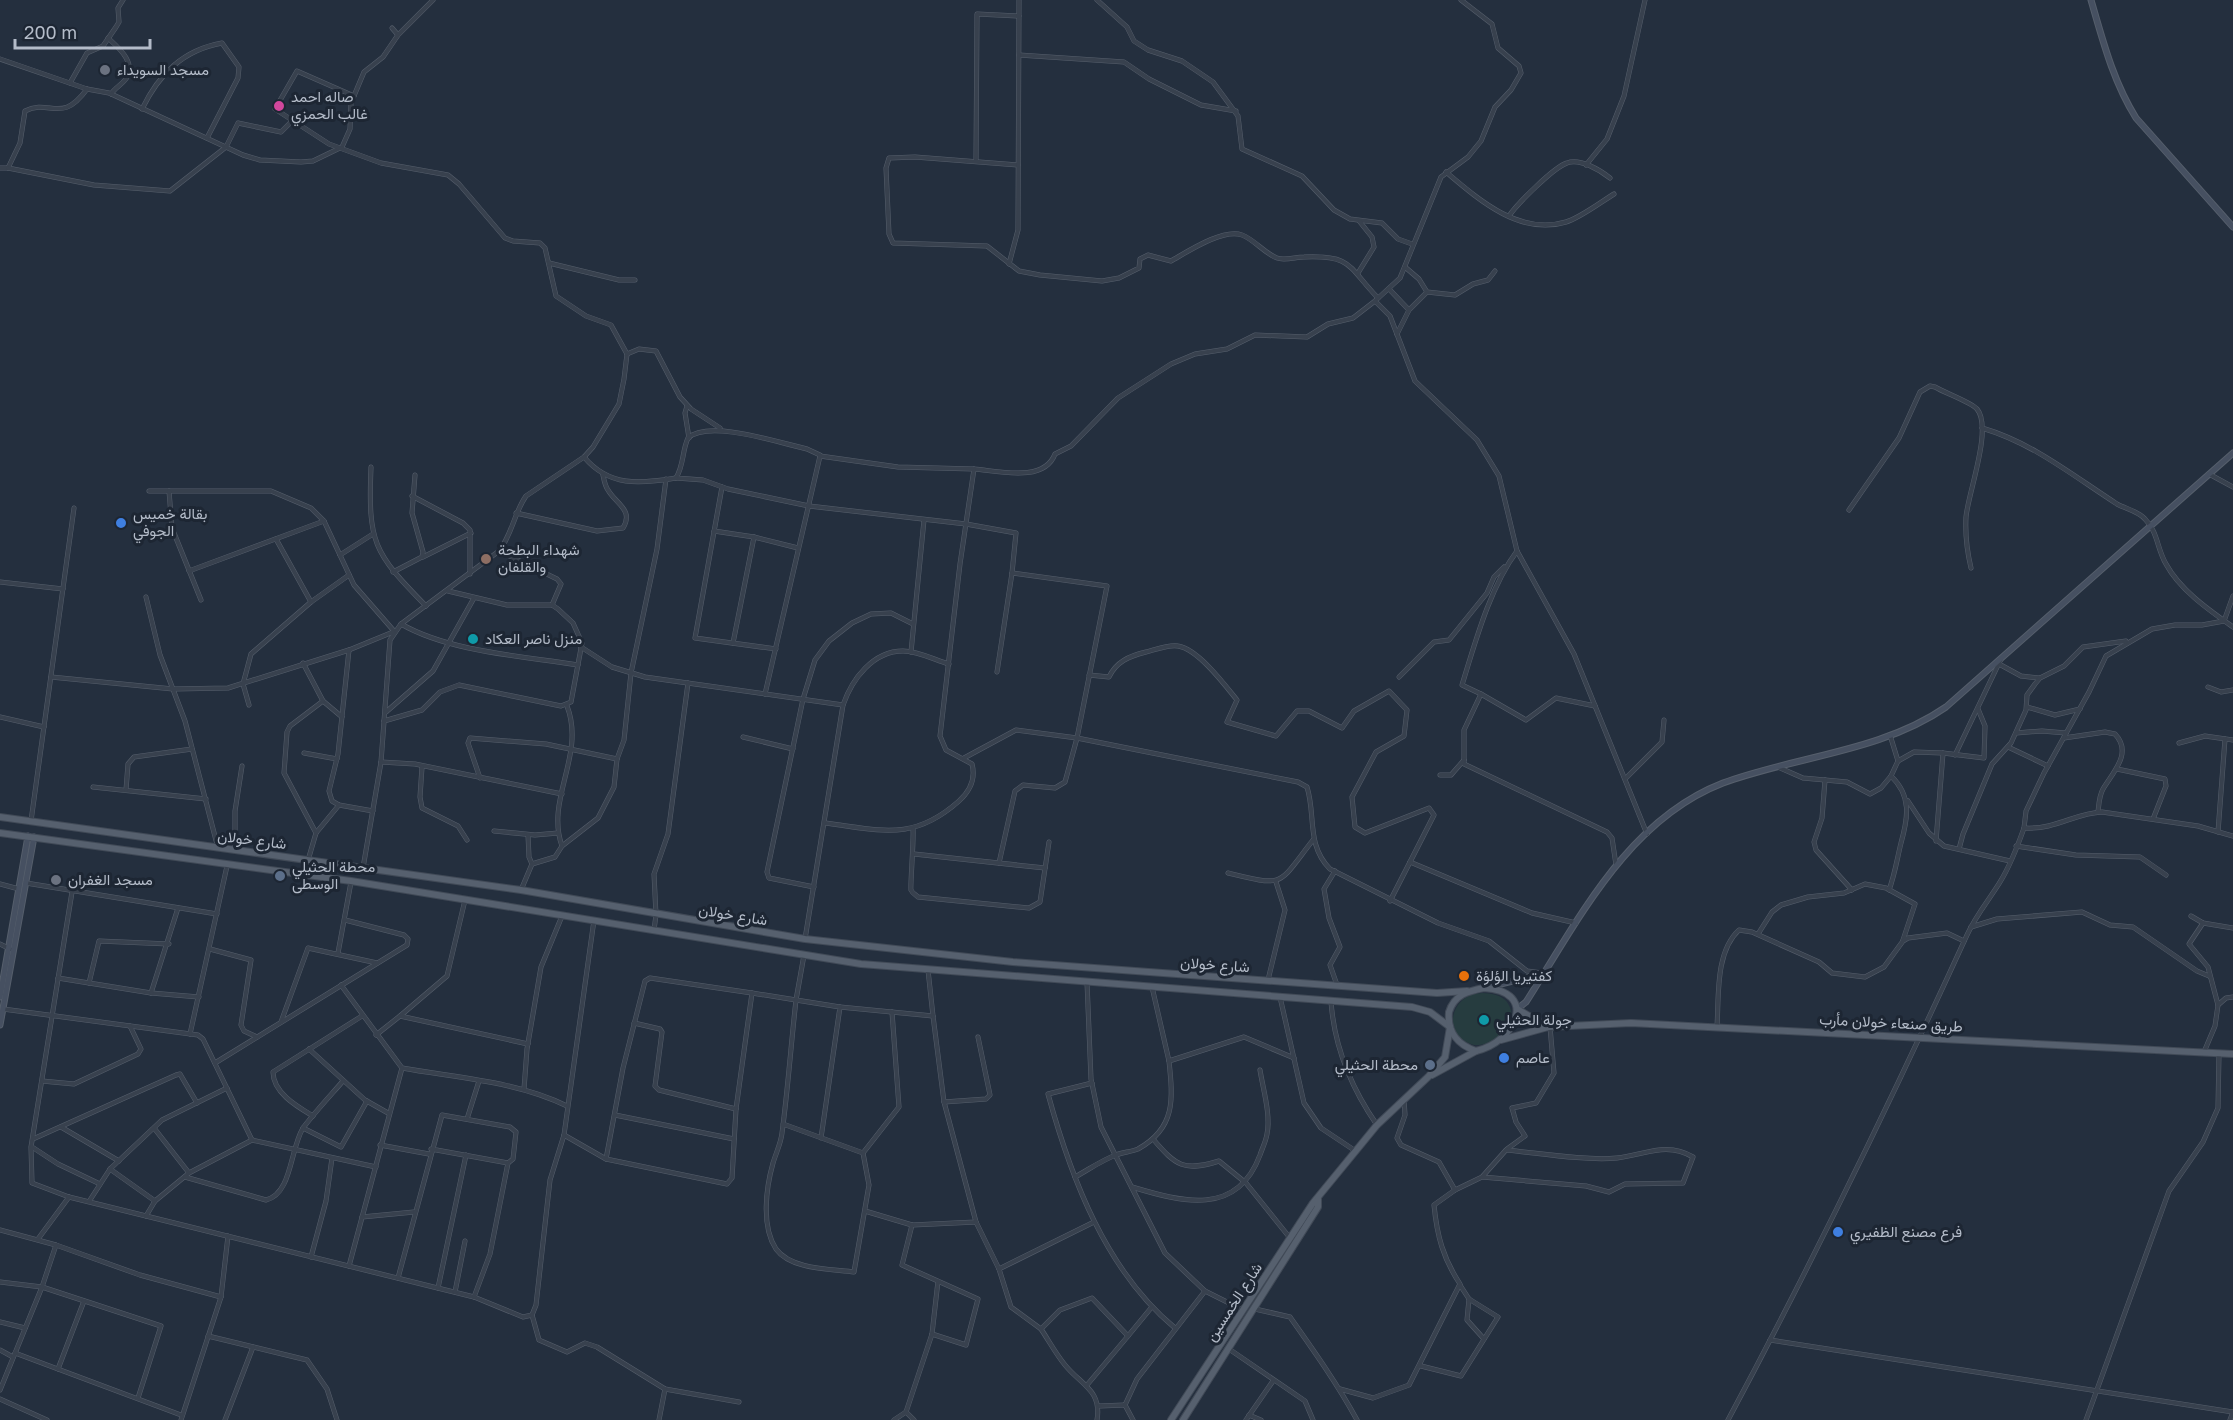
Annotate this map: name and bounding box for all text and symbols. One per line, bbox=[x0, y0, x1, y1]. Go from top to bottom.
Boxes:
scale bar bbox=[15, 12, 150, 50]
text: 200 m bbox=[24, 21, 77, 43]
place label: مسجد السويداء bbox=[117, 60, 209, 79]
marker: مسجد السويداء bbox=[98, 63, 112, 77]
place label: صاله احمد غالب الحمزي bbox=[291, 87, 368, 127]
marker: صاله احمد غالب الحمزي bbox=[272, 99, 286, 113]
place label: بقالة خميس الجوفي bbox=[133, 504, 207, 544]
marker: بقالة خميس الجوفي bbox=[114, 516, 128, 530]
place label: شهداء البطحة والقلفان bbox=[498, 540, 580, 576]
marker: شهداء البطحة والقلفان bbox=[479, 552, 493, 566]
place label: منزل ناصر العكاد bbox=[485, 629, 582, 648]
marker: منزل ناصر العكاد bbox=[466, 632, 480, 646]
street label: شارع خولان bbox=[216, 826, 288, 855]
place label: محطة الحثيلي الوسطى bbox=[292, 857, 375, 894]
marker: محطة الحثيلي الوسطى bbox=[273, 869, 287, 883]
place label: مسجد الغفران bbox=[68, 870, 153, 889]
marker: مسجد الغفران bbox=[49, 873, 63, 887]
street label: شارع خولان bbox=[697, 900, 769, 931]
street label: شارع خولان bbox=[1180, 953, 1250, 978]
place label: كفتيريا الؤلؤة bbox=[1476, 966, 1552, 985]
marker: كفتيريا الؤلؤة bbox=[1457, 969, 1471, 983]
street label: طريق صنعاء خولان مأرب bbox=[1819, 1009, 1963, 1037]
place label: جولة الحثيلي bbox=[1496, 1010, 1572, 1033]
marker: جولة الحثيلي bbox=[1477, 1013, 1491, 1027]
place label: عاصم bbox=[1516, 1048, 1550, 1068]
marker: عاصم bbox=[1497, 1051, 1511, 1065]
place label: محطة الحثيلي bbox=[1335, 1055, 1418, 1078]
marker: محطة الحثيلي bbox=[1423, 1058, 1437, 1072]
place label: فرع مصنع الظفيري bbox=[1850, 1222, 1962, 1245]
marker: فرع مصنع الظفيري bbox=[1831, 1225, 1845, 1239]
street label: شارع الخمسين bbox=[1201, 1259, 1268, 1346]

